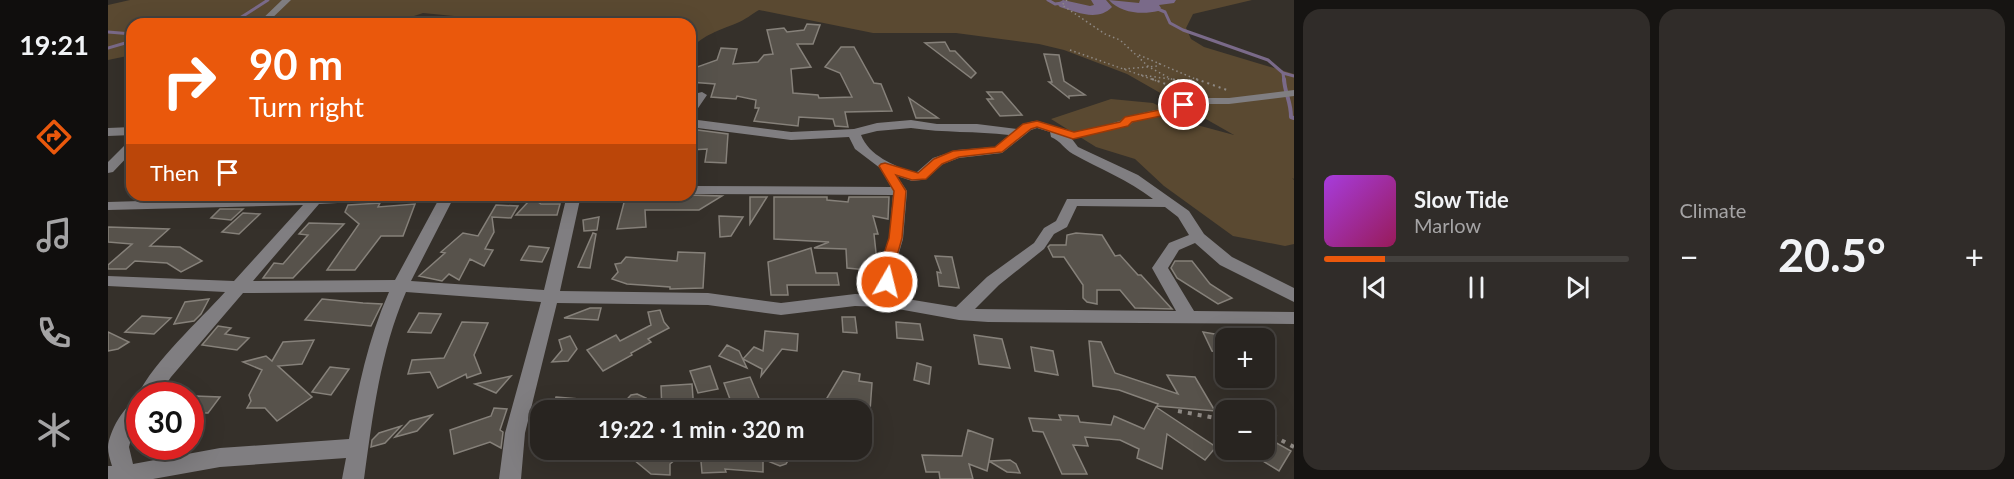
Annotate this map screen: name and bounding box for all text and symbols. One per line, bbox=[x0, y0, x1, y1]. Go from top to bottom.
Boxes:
text: 19:21 bbox=[19, 28, 89, 61]
text: 90 m bbox=[249, 39, 343, 89]
icon: right bbox=[150, 42, 228, 120]
pin bbox=[1158, 79, 1209, 130]
icon: arrive bbox=[1167, 88, 1200, 121]
text: Turn right bbox=[249, 90, 364, 123]
icon: directions bbox=[33, 116, 75, 158]
icon: arrive bbox=[211, 156, 244, 189]
text: Then bbox=[150, 159, 199, 186]
text: Slow Tide bbox=[1414, 186, 1509, 213]
text: Climate bbox=[1680, 198, 1746, 222]
text: Marlow bbox=[1414, 213, 1481, 237]
icon: music bbox=[33, 214, 75, 256]
text: 20.5° bbox=[1778, 228, 1886, 282]
text: − bbox=[1680, 236, 1699, 276]
text: + bbox=[1965, 236, 1984, 276]
position arrow bbox=[855, 250, 919, 314]
icon: previous bbox=[1358, 271, 1391, 304]
icon: pause bbox=[1460, 271, 1493, 304]
icon: next bbox=[1561, 271, 1594, 304]
icon: phone bbox=[33, 312, 75, 354]
map controls bbox=[1215, 328, 1275, 460]
button: + bbox=[1215, 328, 1275, 388]
speed limit sign: 30 bbox=[126, 382, 204, 460]
button: − bbox=[1215, 400, 1275, 460]
icon: climate bbox=[33, 409, 75, 451]
text: 19:22 · 1 min · 320 m bbox=[598, 416, 804, 443]

